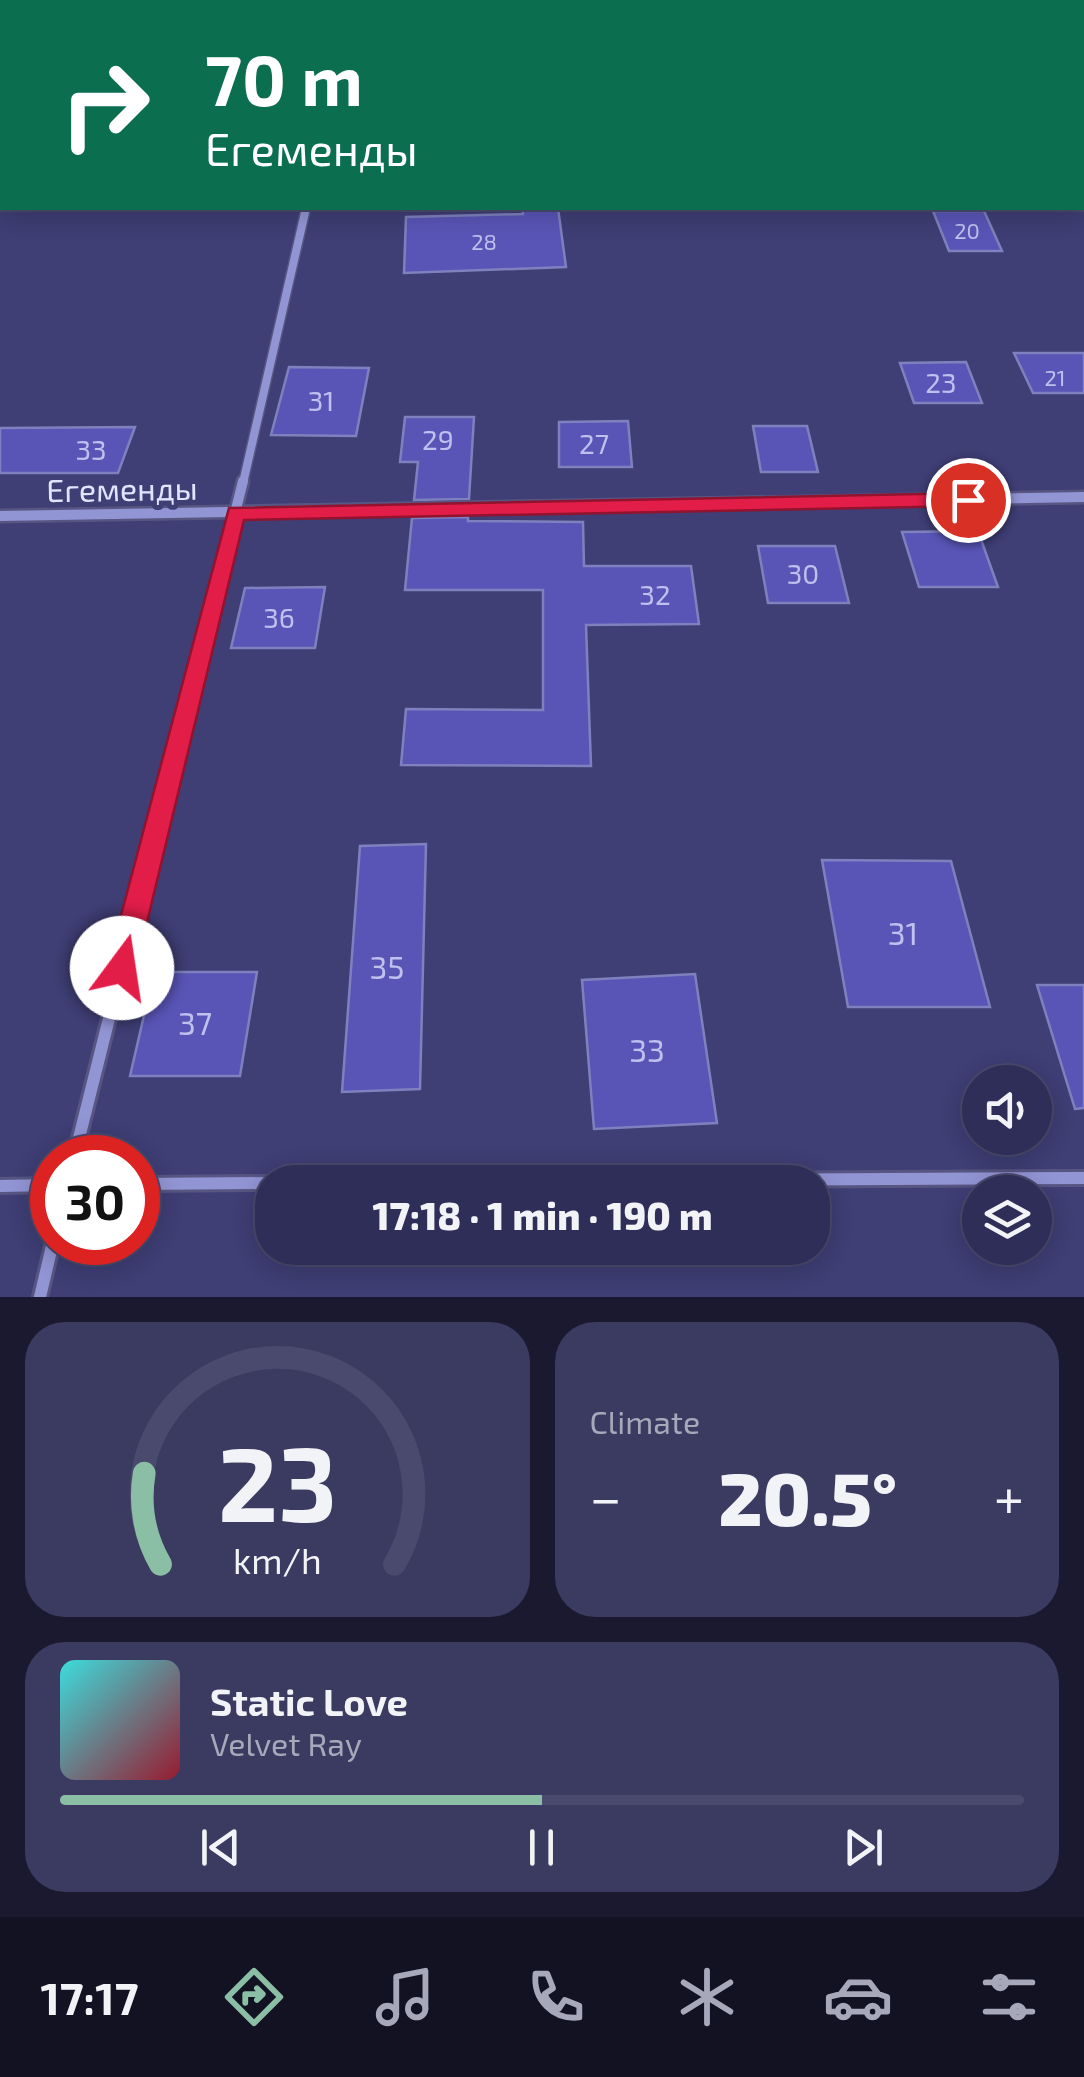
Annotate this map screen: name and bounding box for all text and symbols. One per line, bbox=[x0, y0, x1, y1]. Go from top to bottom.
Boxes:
text: 70 m bbox=[205, 36, 363, 120]
icon: right bbox=[40, 40, 170, 170]
text: Егеменды bbox=[205, 121, 418, 175]
house number: 20 bbox=[954, 217, 980, 243]
house number: 28 bbox=[471, 228, 497, 254]
house number: 21 bbox=[1044, 364, 1066, 390]
house number: 23 bbox=[925, 365, 957, 399]
house number: 31 bbox=[308, 383, 334, 417]
house number: 29 bbox=[422, 422, 454, 456]
house number: 27 bbox=[579, 426, 609, 460]
house number: 33 bbox=[75, 432, 107, 466]
pin bbox=[926, 458, 1011, 543]
street label: Егеменды bbox=[46, 468, 198, 508]
icon: arrive bbox=[941, 473, 996, 528]
house number: 30 bbox=[787, 556, 819, 590]
house number: 32 bbox=[639, 577, 671, 611]
house number: 36 bbox=[263, 600, 295, 634]
house number: 31 bbox=[888, 913, 918, 951]
position arrow bbox=[70, 916, 174, 1020]
house number: 35 bbox=[370, 947, 404, 985]
house number: 37 bbox=[178, 1003, 212, 1041]
house number: 33 bbox=[629, 1030, 665, 1068]
map controls bbox=[962, 1065, 1052, 1265]
button: sound bbox=[962, 1065, 1052, 1155]
speed limit sign: 30 bbox=[30, 1135, 160, 1265]
button: layers bbox=[962, 1175, 1052, 1265]
text: 17:18 · 1 min · 190 m bbox=[372, 1192, 713, 1238]
text: Climate bbox=[590, 1402, 700, 1440]
text: 23 bbox=[218, 1418, 337, 1543]
text: 20.5° bbox=[718, 1451, 897, 1541]
text: − bbox=[590, 1463, 622, 1529]
text: + bbox=[994, 1463, 1024, 1529]
text: km/h bbox=[233, 1538, 322, 1581]
text: Static Love bbox=[210, 1678, 408, 1724]
text: Velvet Ray bbox=[210, 1724, 362, 1762]
icon: previous bbox=[193, 1820, 248, 1875]
icon: pause bbox=[514, 1820, 569, 1875]
icon: next bbox=[836, 1820, 891, 1875]
icon: directions bbox=[219, 1962, 289, 2032]
icon: music bbox=[370, 1962, 440, 2032]
icon: phone bbox=[521, 1962, 591, 2032]
icon: climate bbox=[672, 1962, 742, 2032]
icon: car bbox=[823, 1962, 893, 2032]
icon: filters bbox=[974, 1962, 1044, 2032]
text: 17:17 bbox=[40, 1970, 138, 2024]

